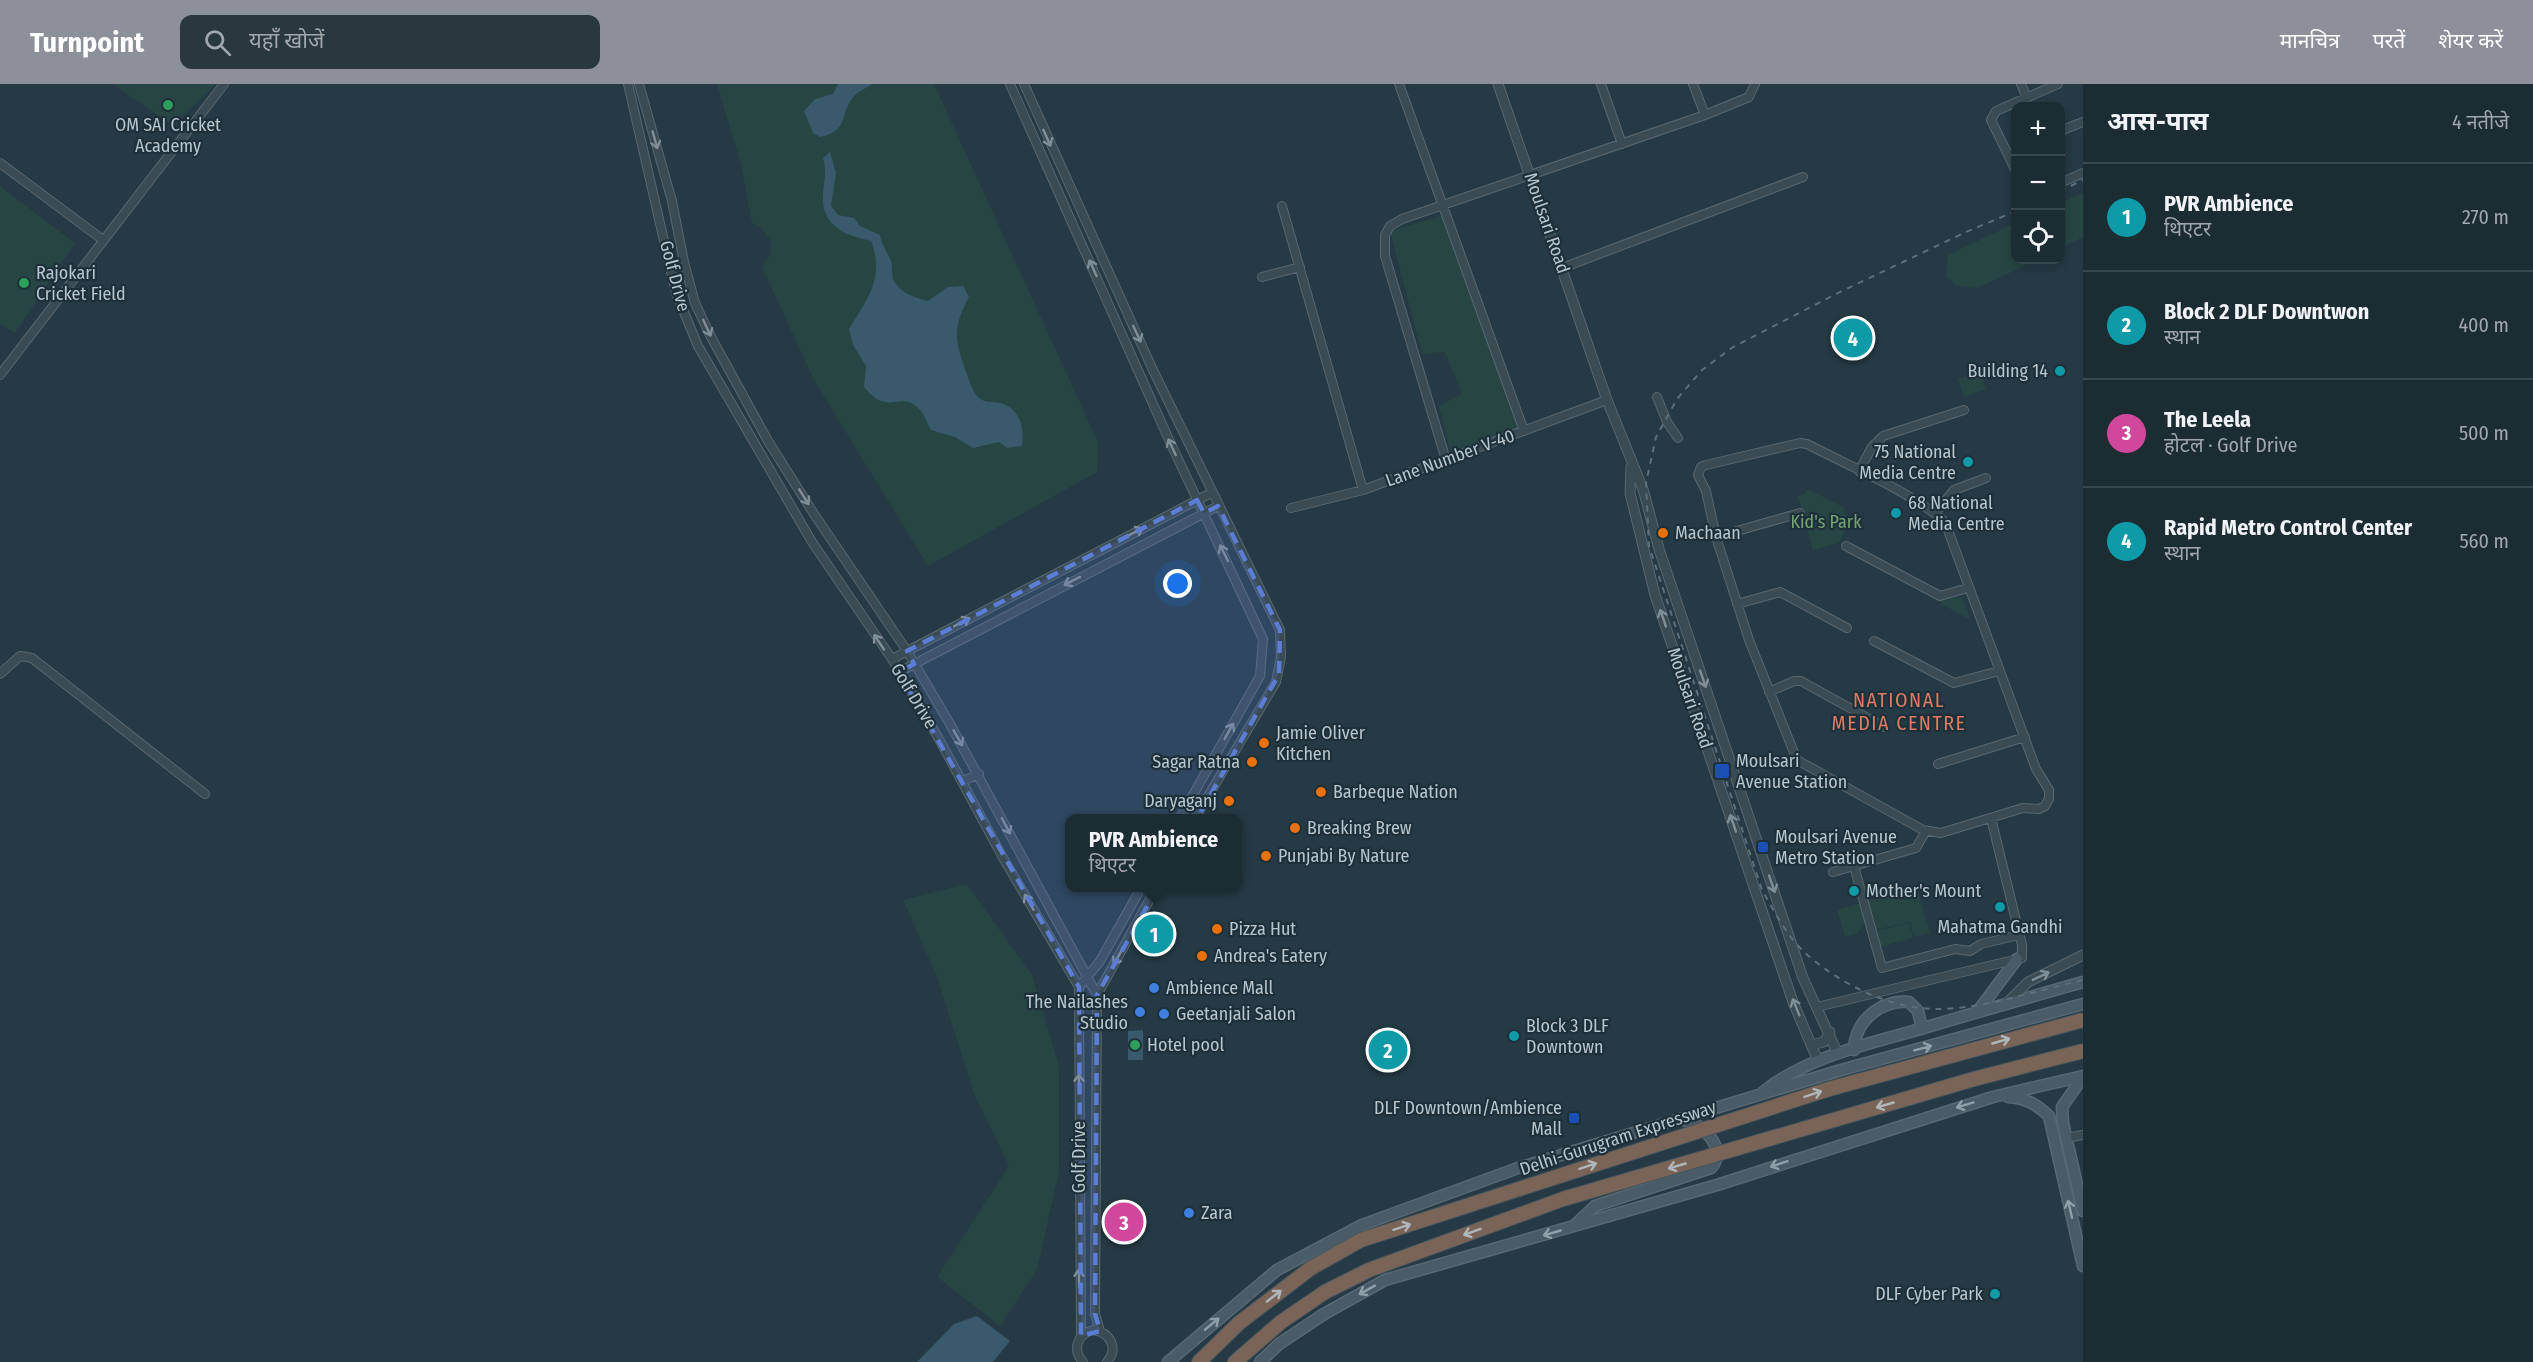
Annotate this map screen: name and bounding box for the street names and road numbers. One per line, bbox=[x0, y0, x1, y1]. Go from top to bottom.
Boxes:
street label: Moulsari Road bbox=[1519, 170, 1575, 276]
street label: Golf Drive bbox=[655, 238, 695, 314]
street label: Lane Number V-40 bbox=[1382, 424, 1518, 492]
street label: Moulsari Road bbox=[1662, 645, 1718, 751]
street label: Golf Drive bbox=[886, 659, 942, 733]
street label: Delhi-Gurugram Expressway bbox=[1517, 1096, 1719, 1180]
street label: Golf Drive bbox=[1068, 1121, 1090, 1193]

